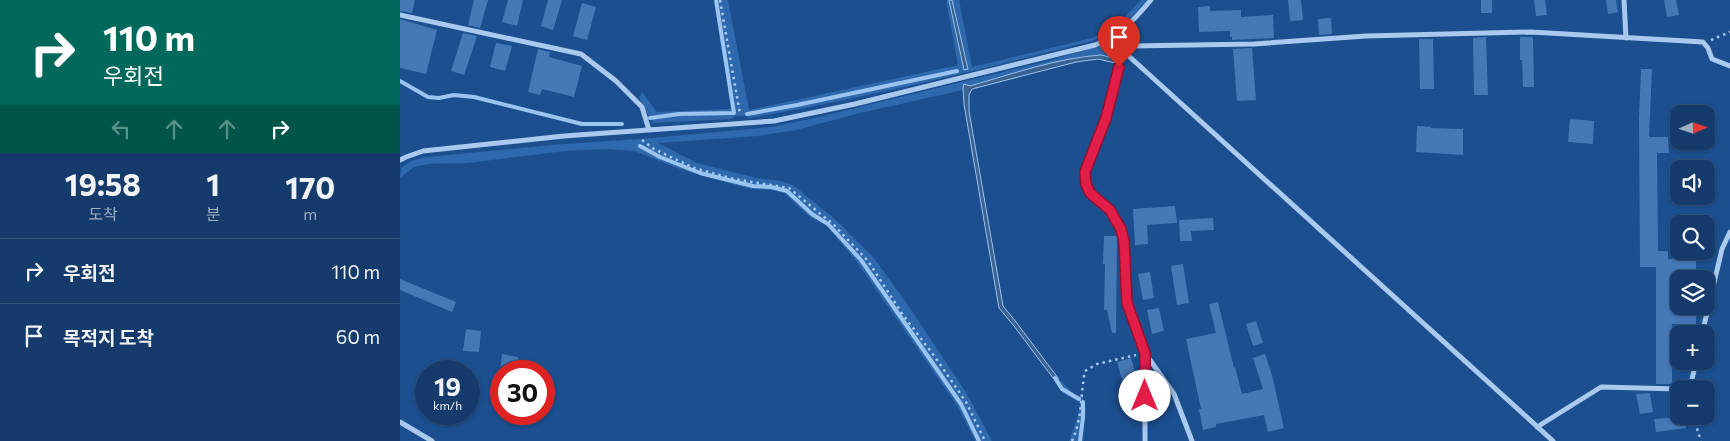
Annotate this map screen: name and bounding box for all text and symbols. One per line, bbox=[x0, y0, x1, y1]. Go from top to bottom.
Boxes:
text: 110 m bbox=[103, 15, 195, 58]
pin bbox=[1098, 16, 1140, 67]
icon: right bbox=[20, 20, 85, 85]
icon: arrive bbox=[1105, 23, 1133, 51]
text: 우회전 bbox=[103, 62, 164, 89]
north arrow bbox=[1670, 105, 1715, 150]
map controls bbox=[1670, 105, 1715, 425]
icon: left bbox=[107, 115, 135, 143]
icon: ahead bbox=[160, 115, 188, 143]
icon: ahead bbox=[213, 115, 241, 143]
icon: right bbox=[266, 115, 294, 143]
button: sound bbox=[1670, 160, 1715, 205]
text: 19:58 bbox=[65, 165, 141, 202]
text: 1 bbox=[206, 165, 220, 202]
text: 170 bbox=[285, 168, 335, 205]
text: 도착 bbox=[88, 204, 118, 223]
text: 분 bbox=[206, 204, 221, 223]
text: m bbox=[303, 204, 317, 223]
button: search bbox=[1670, 215, 1715, 260]
icon: right bbox=[20, 257, 48, 285]
text: 110 m bbox=[331, 260, 380, 283]
text: 우회전 bbox=[63, 261, 115, 284]
button: layers bbox=[1670, 270, 1715, 315]
icon: arrive bbox=[20, 322, 48, 350]
text: 60 m bbox=[336, 325, 380, 348]
button: + bbox=[1670, 325, 1715, 370]
text: 목적지 도착 bbox=[63, 326, 154, 349]
speed limit sign: 30 bbox=[490, 360, 555, 425]
position arrow bbox=[1118, 369, 1170, 421]
text: 19 bbox=[434, 371, 461, 401]
button: − bbox=[1670, 380, 1715, 425]
text: km/h bbox=[433, 398, 462, 412]

